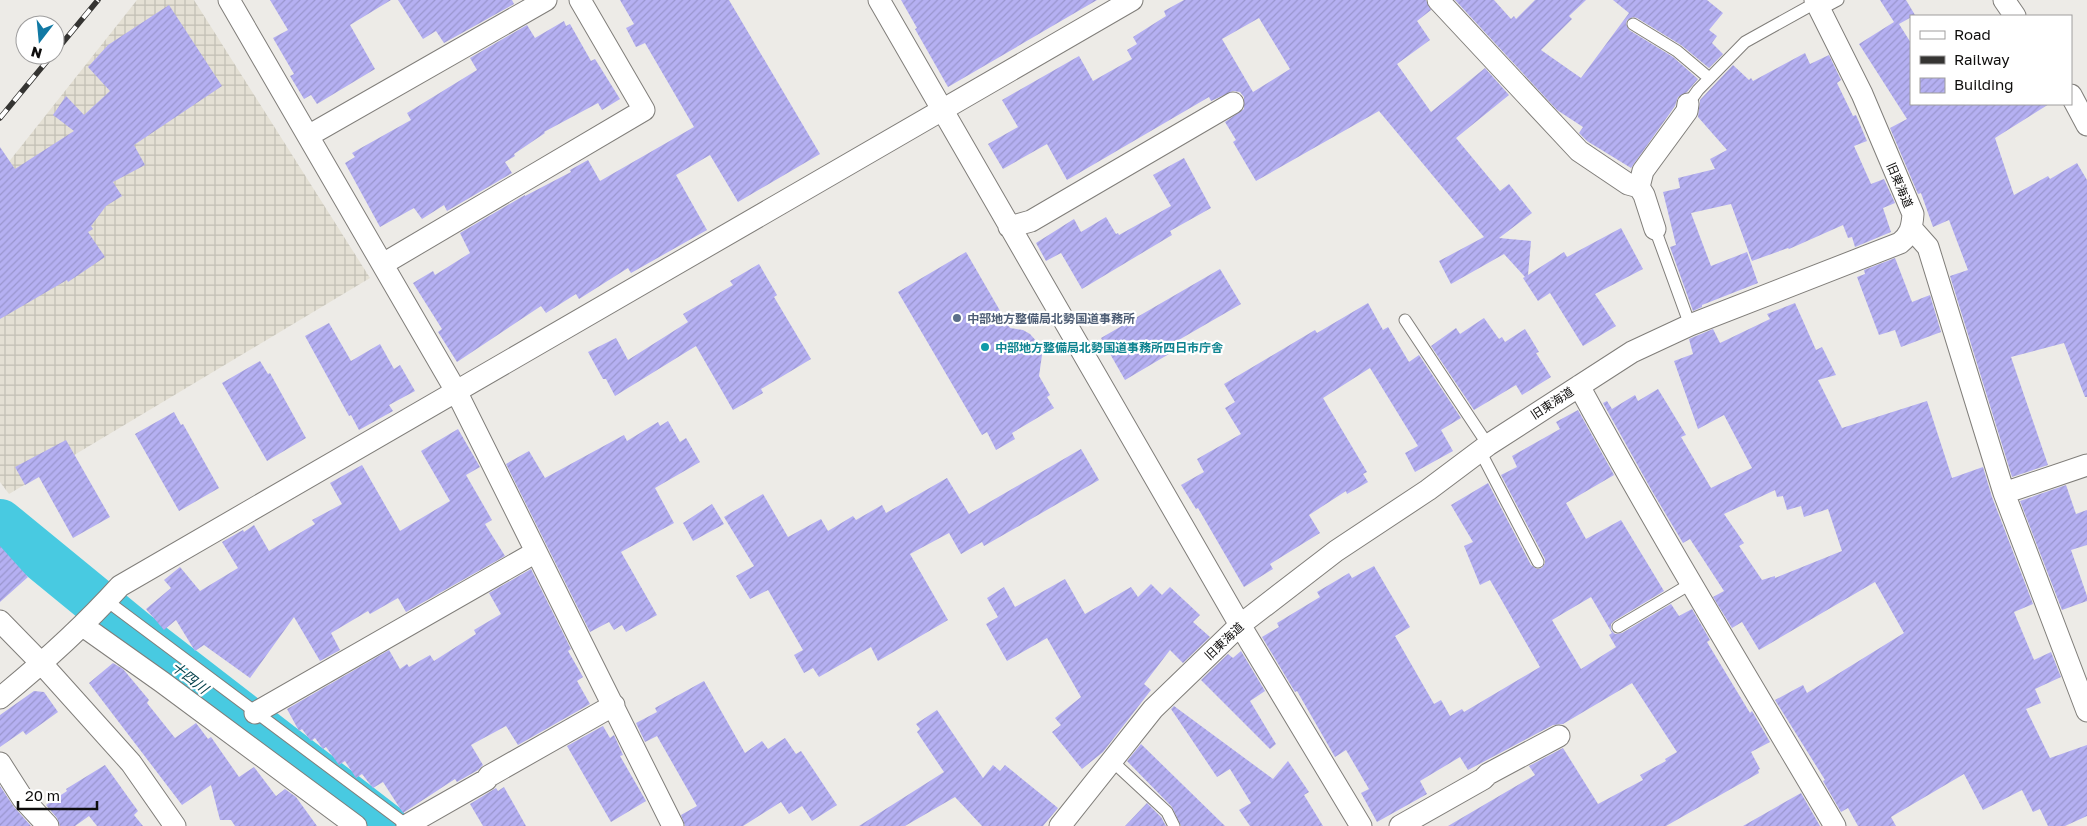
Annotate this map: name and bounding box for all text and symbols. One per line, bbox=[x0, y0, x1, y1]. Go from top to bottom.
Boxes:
north arrow bbox=[15, 15, 65, 65]
legend bbox=[1910, 15, 2072, 105]
text: Road bbox=[1954, 25, 1991, 43]
text: N bbox=[29, 43, 44, 63]
text: Railway bbox=[1954, 50, 2010, 68]
text: Building bbox=[1954, 75, 2014, 93]
street label: 旧東海道 bbox=[1884, 160, 1916, 210]
place label: 中部地方整備局北勢国道事務所 bbox=[967, 311, 1135, 326]
marker: 中部地方整備局北勢国道事務所 bbox=[951, 312, 963, 324]
place label: 中部地方整備局北勢国道事務所四日市庁舎 bbox=[995, 340, 1223, 355]
marker: 中部地方整備局北勢国道事務所四日市庁舎 bbox=[979, 341, 991, 353]
street label: 旧東海道 bbox=[1528, 384, 1576, 422]
street label: 旧東海道 bbox=[1201, 619, 1247, 663]
water label: 十四川 bbox=[168, 657, 213, 698]
scale bar bbox=[18, 778, 96, 810]
text: 20 m bbox=[25, 786, 60, 804]

